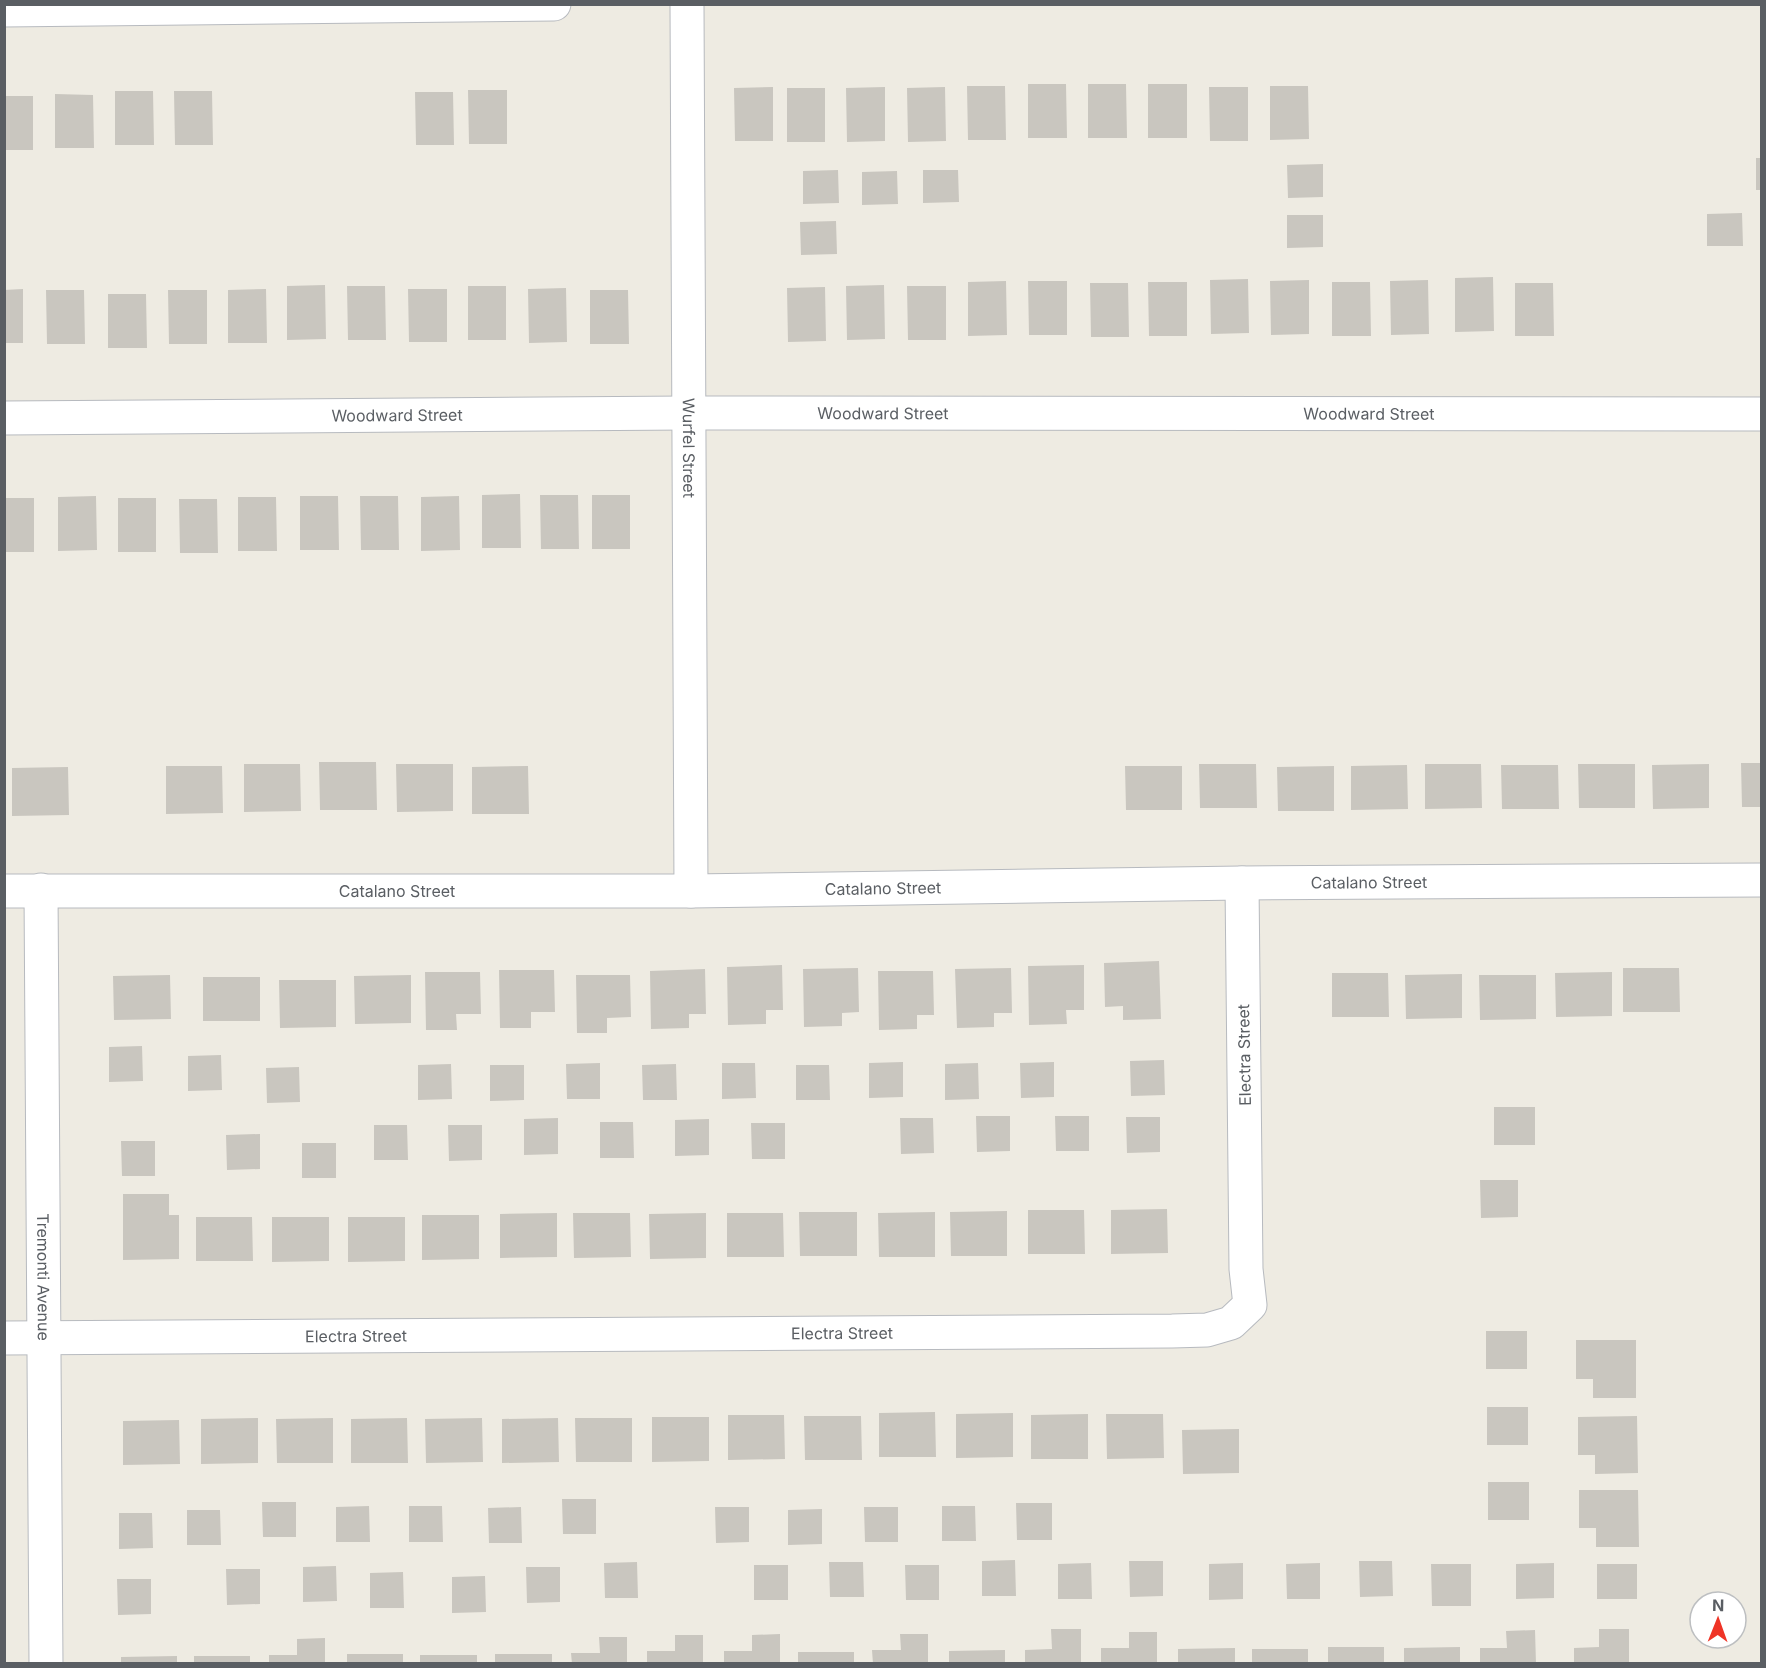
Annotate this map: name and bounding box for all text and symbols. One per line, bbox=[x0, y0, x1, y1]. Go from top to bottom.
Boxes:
street label: Wurfel Street bbox=[679, 398, 699, 498]
street label: Woodward Street bbox=[817, 403, 949, 423]
street label: Woodward Street bbox=[1303, 404, 1435, 424]
street label: Woodward Street bbox=[331, 405, 463, 426]
street label: Catalano Street bbox=[1311, 872, 1427, 893]
street label: Catalano Street bbox=[825, 877, 941, 899]
street label: Catalano Street bbox=[339, 881, 455, 901]
street label: Electra Street bbox=[1233, 1004, 1255, 1106]
street label: Tremonti Avenue bbox=[33, 1213, 54, 1341]
street label: Electra Street bbox=[791, 1323, 893, 1343]
street label: Electra Street bbox=[305, 1326, 407, 1346]
north arrow bbox=[1688, 1590, 1748, 1650]
text: N bbox=[1712, 1595, 1725, 1615]

